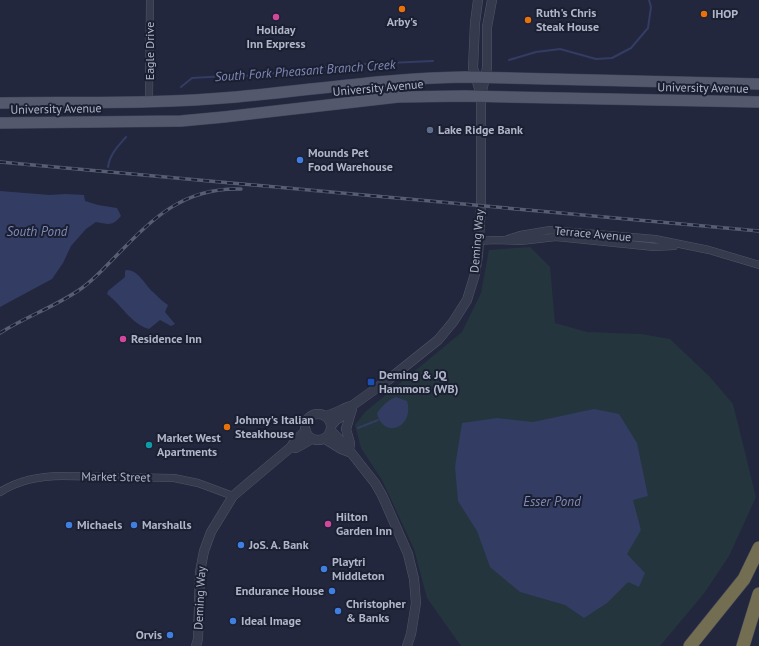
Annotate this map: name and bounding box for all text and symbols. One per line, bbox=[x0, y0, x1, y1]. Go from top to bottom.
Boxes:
marker: Arby's bbox=[397, 4, 407, 14]
place label: Ruth's Chris Steak House bbox=[536, 5, 599, 34]
place label: IHOP bbox=[712, 6, 738, 21]
marker: IHOP bbox=[699, 9, 709, 19]
marker: Holiday Inn Express bbox=[271, 12, 281, 22]
place label: Arby's bbox=[387, 14, 417, 29]
marker: Ruth's Chris Steak House bbox=[523, 15, 533, 25]
street label: Eagle Drive bbox=[142, 22, 157, 80]
place label: Holiday Inn Express bbox=[246, 22, 306, 51]
water label: South Fork Pheasant Branch Creek bbox=[214, 56, 397, 85]
street label: University Avenue bbox=[332, 76, 424, 99]
street label: University Avenue bbox=[657, 79, 749, 96]
street label: University Avenue bbox=[10, 100, 102, 117]
place label: Lake Ridge Bank bbox=[438, 122, 523, 137]
marker: Lake Ridge Bank bbox=[425, 125, 435, 135]
place label: Mounds Pet Food Warehouse bbox=[308, 145, 393, 174]
marker: Mounds Pet Food Warehouse bbox=[295, 155, 305, 165]
street label: Deming Way bbox=[466, 208, 487, 273]
water label: South Pond bbox=[7, 223, 68, 240]
street label: Terrace Avenue bbox=[554, 223, 632, 244]
place label: Residence Inn bbox=[131, 331, 202, 346]
marker: Residence Inn bbox=[118, 334, 128, 344]
place label: Deming & JQ Hammons (WB) bbox=[379, 367, 459, 396]
marker: Deming & JQ Hammons (WB) bbox=[366, 377, 376, 387]
place label: Johnny's Italian Steakhouse bbox=[234, 412, 314, 441]
marker: Johnny's Italian Steakhouse bbox=[222, 422, 232, 432]
place label: Market West Apartments bbox=[157, 430, 221, 459]
marker: Market West Apartments bbox=[144, 440, 154, 450]
street label: Market Street bbox=[81, 468, 151, 485]
water label: Esser Pond bbox=[523, 493, 581, 510]
place label: Hilton Garden Inn bbox=[336, 509, 392, 538]
place label: Michaels bbox=[77, 517, 122, 532]
place label: Marshalls bbox=[142, 517, 191, 532]
marker: Hilton Garden Inn bbox=[323, 519, 333, 529]
marker: Michaels bbox=[64, 520, 74, 530]
marker: Marshalls bbox=[129, 520, 139, 530]
place label: JoS. A. Bank bbox=[248, 537, 309, 552]
marker: JoS. A. Bank bbox=[236, 540, 246, 550]
place label: Playtri Middleton bbox=[332, 554, 385, 583]
marker: Playtri Middleton bbox=[319, 564, 329, 574]
street label: Deming Way bbox=[190, 565, 209, 630]
place label: Endurance House bbox=[236, 583, 324, 598]
marker: Endurance House bbox=[327, 586, 337, 596]
place label: Christopher & Banks bbox=[346, 596, 406, 625]
marker: Christopher & Banks bbox=[333, 606, 343, 616]
place label: Ideal Image bbox=[241, 613, 301, 628]
marker: Ideal Image bbox=[228, 616, 238, 626]
place label: Orvis bbox=[136, 627, 162, 642]
marker: Orvis bbox=[165, 630, 175, 640]

